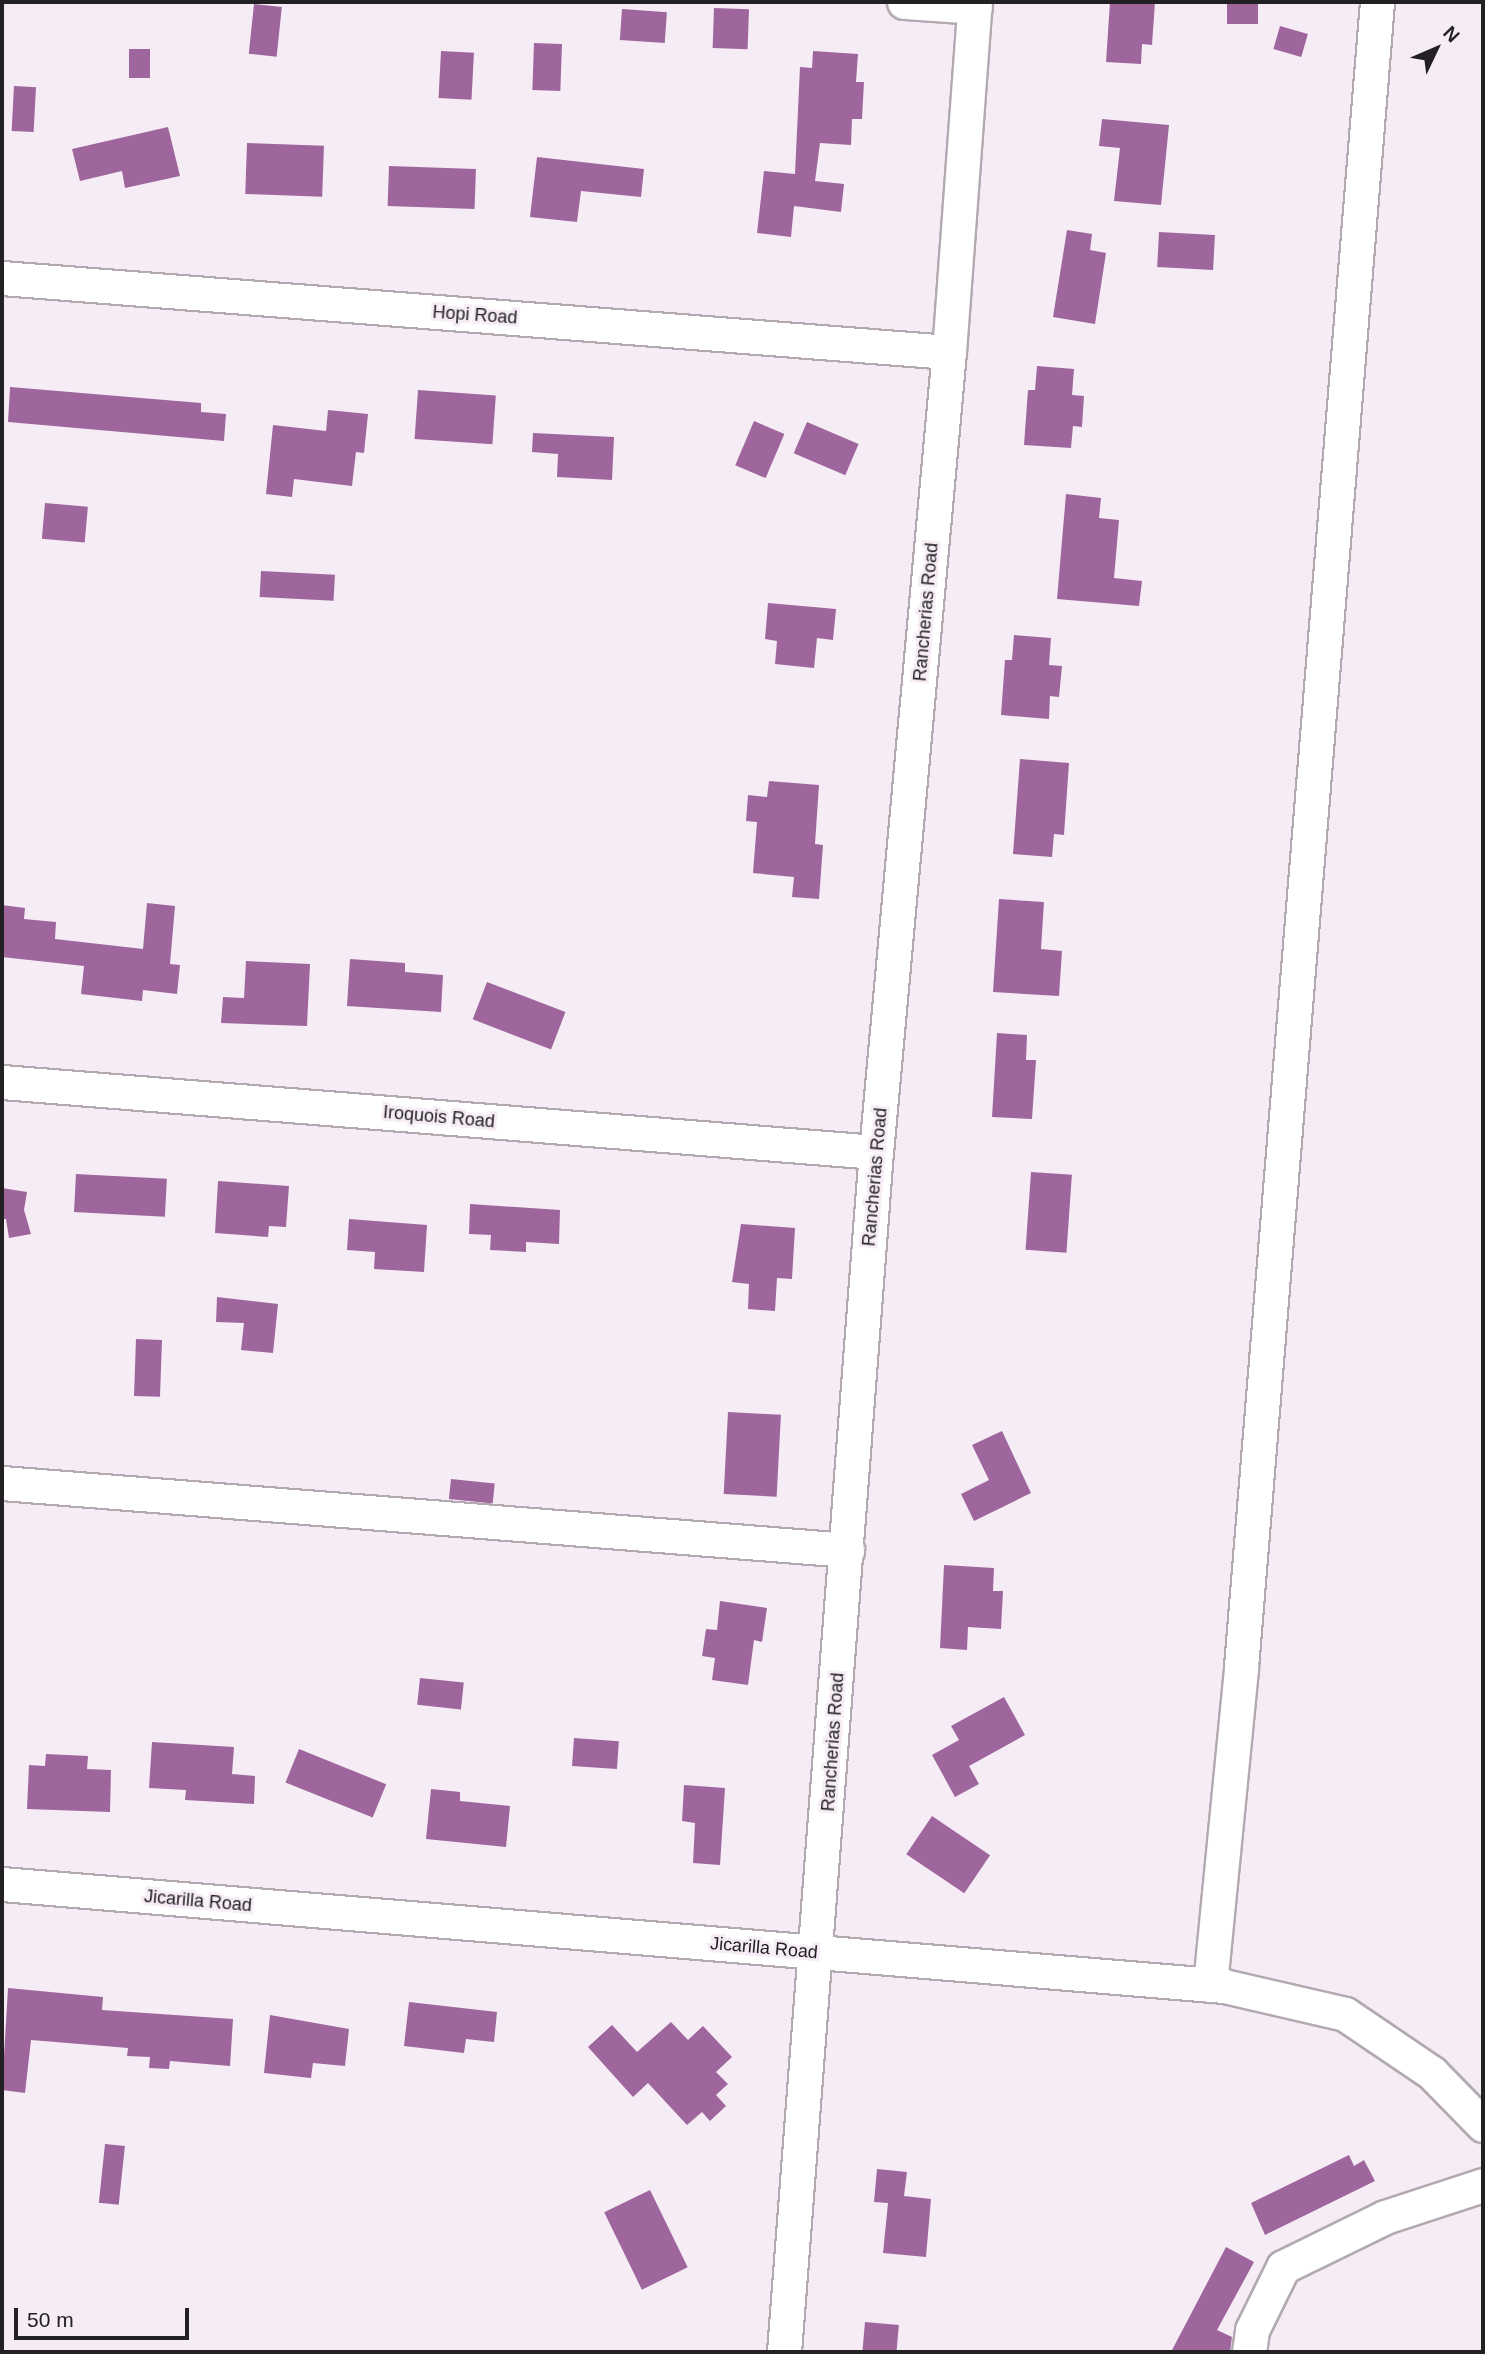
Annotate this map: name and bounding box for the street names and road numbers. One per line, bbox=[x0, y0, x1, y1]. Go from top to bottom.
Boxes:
street label: Hopi Road bbox=[432, 301, 518, 329]
street label: Rancherias Road bbox=[909, 542, 943, 682]
street label: Iroquois Road bbox=[382, 1101, 496, 1133]
street label: Rancherias Road bbox=[858, 1107, 892, 1247]
street label: Rancherias Road bbox=[817, 1672, 849, 1812]
street label: Jicarilla Road bbox=[143, 1886, 253, 1916]
street label: Jicarilla Road bbox=[709, 1933, 819, 1963]

